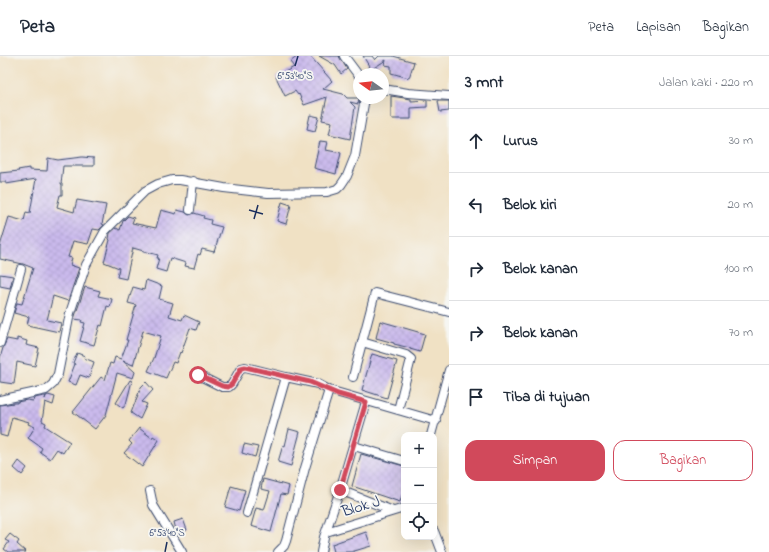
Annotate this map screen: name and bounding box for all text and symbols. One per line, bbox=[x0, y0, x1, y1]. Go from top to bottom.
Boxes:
text: Peta bbox=[20, 14, 55, 41]
text: Peta bbox=[588, 17, 614, 38]
text: Lapisan bbox=[636, 17, 681, 38]
text: Bagikan bbox=[703, 17, 749, 38]
north arrow bbox=[353, 68, 389, 104]
text: 6°53'40"S bbox=[277, 69, 313, 84]
text: 3 mnt bbox=[465, 70, 504, 95]
text: Jalan kaki · 220 m bbox=[659, 73, 753, 92]
icon: ahead bbox=[465, 130, 487, 152]
text: Lurus bbox=[503, 130, 538, 152]
text: 30 m bbox=[729, 131, 753, 150]
icon: left bbox=[465, 194, 487, 216]
text: Belok kiri bbox=[503, 194, 557, 216]
text: 20 m bbox=[728, 195, 753, 214]
icon: right bbox=[465, 258, 487, 280]
text: Belok kanan bbox=[503, 258, 578, 280]
text: 100 m bbox=[724, 259, 753, 278]
icon: right bbox=[465, 322, 487, 344]
text: Belok kanan bbox=[503, 322, 578, 344]
text: 70 m bbox=[729, 323, 753, 342]
route start bbox=[189, 366, 207, 384]
icon: arrive bbox=[465, 386, 487, 408]
text: Tiba di tujuan bbox=[503, 386, 590, 408]
map controls bbox=[401, 432, 437, 540]
button: + bbox=[401, 432, 437, 468]
button: Simpan bbox=[465, 440, 605, 481]
button: Bagikan bbox=[613, 440, 753, 481]
button: − bbox=[401, 468, 437, 504]
route end bbox=[331, 481, 349, 499]
street label: Blok J bbox=[338, 490, 383, 524]
button: locate bbox=[401, 504, 437, 540]
text: 6°53'40"S bbox=[149, 526, 185, 541]

